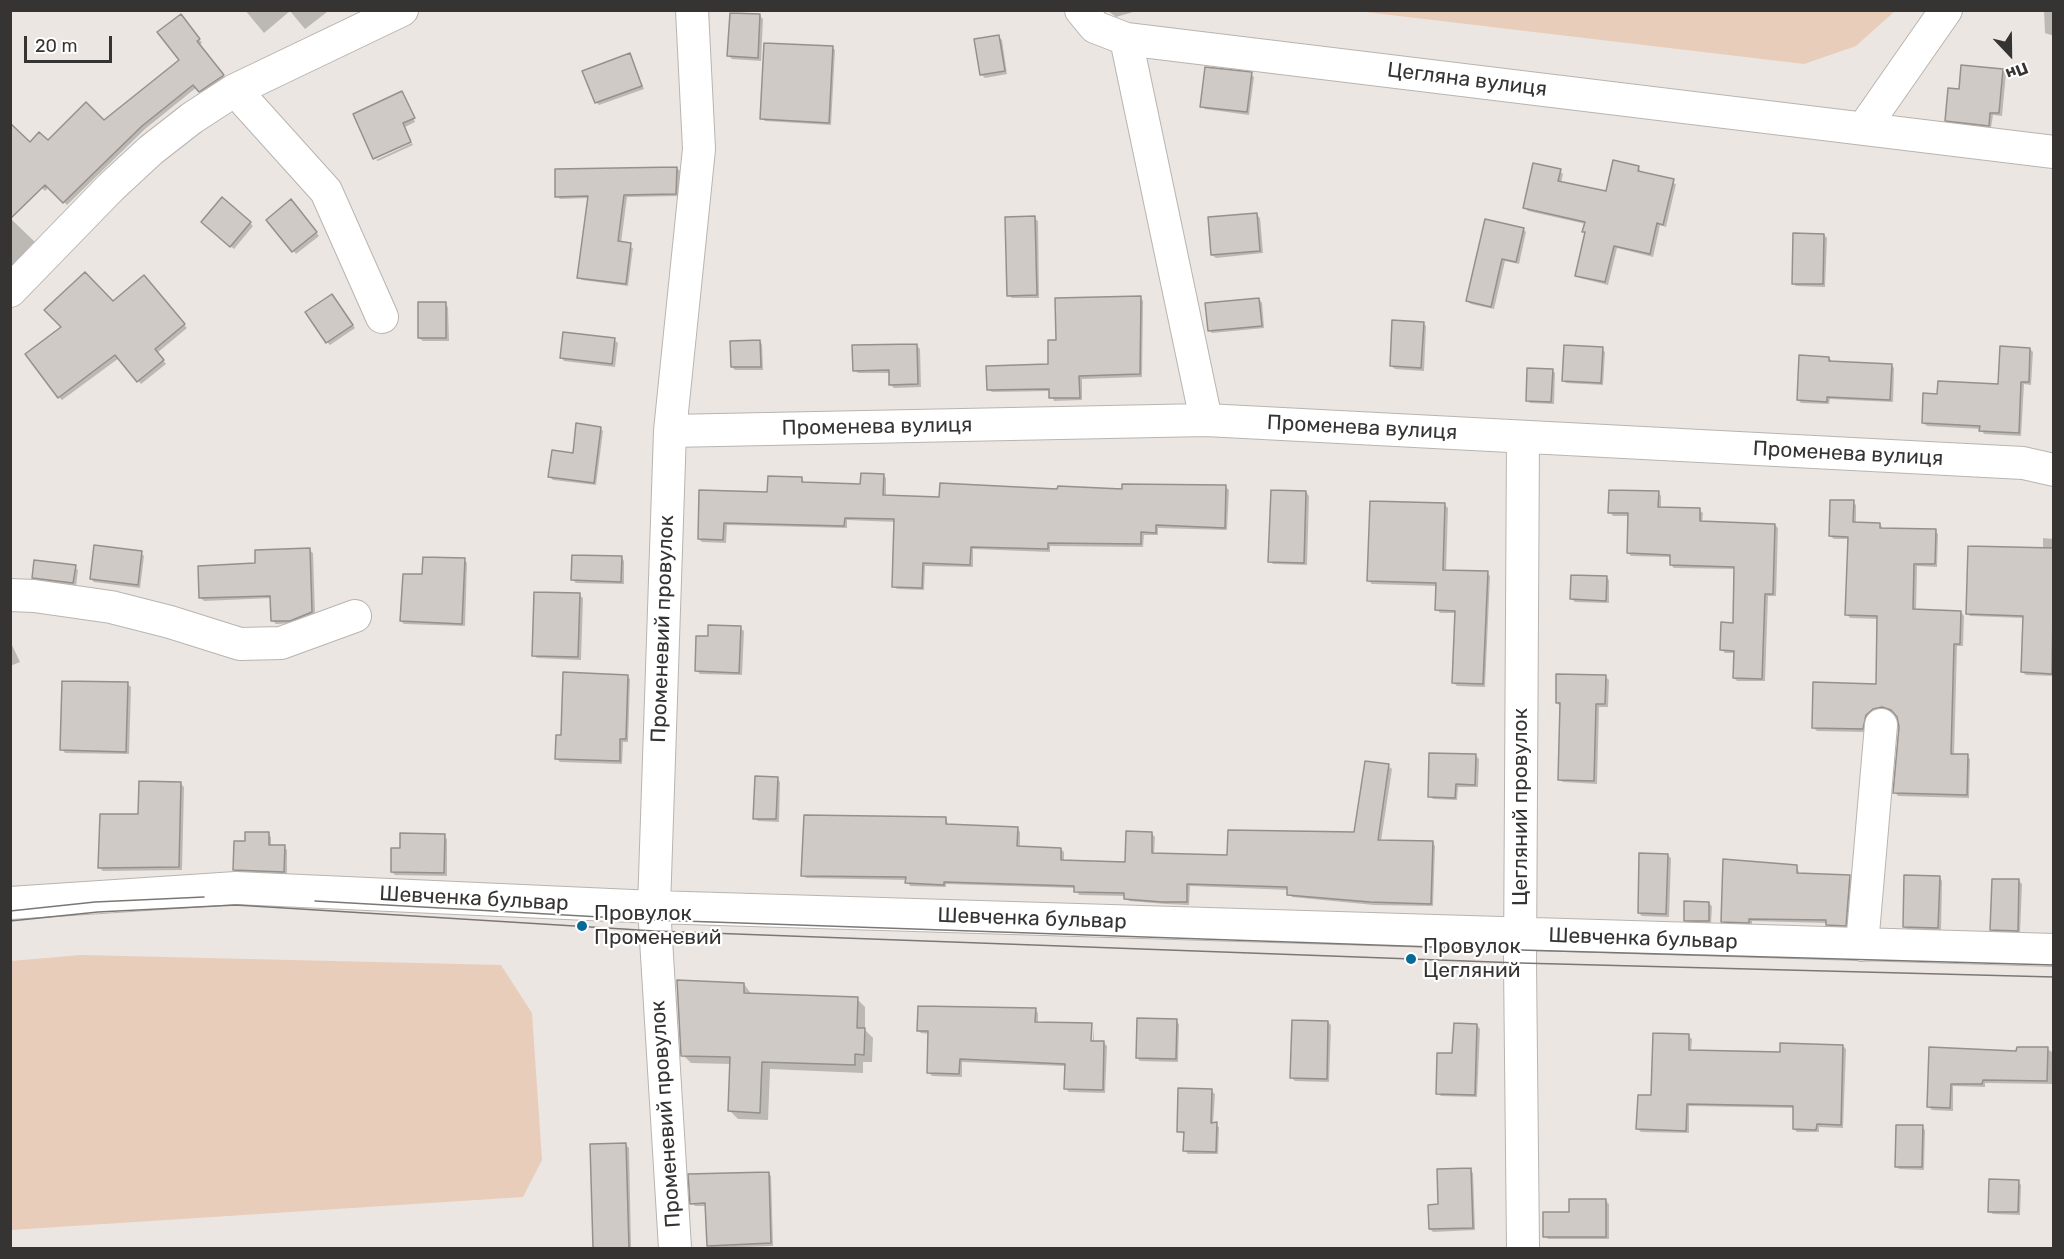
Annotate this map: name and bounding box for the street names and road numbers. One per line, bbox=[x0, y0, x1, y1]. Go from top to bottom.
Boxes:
street label: Цегляна вулиця bbox=[1386, 58, 1548, 102]
street label: Променева вулиця bbox=[1266, 410, 1458, 446]
street label: Променева вулиця bbox=[781, 413, 973, 441]
street label: Променева вулиця bbox=[1752, 436, 1944, 472]
street label: Променевий провулок bbox=[646, 515, 680, 743]
street label: Цегляний провулок bbox=[1508, 708, 1534, 906]
street label: Шевченка бульвар bbox=[379, 881, 569, 917]
street label: Шевченка бульвар bbox=[937, 903, 1127, 935]
street label: Шевченка бульвар bbox=[1548, 923, 1738, 955]
street label: Променевий провулок bbox=[645, 999, 687, 1229]

